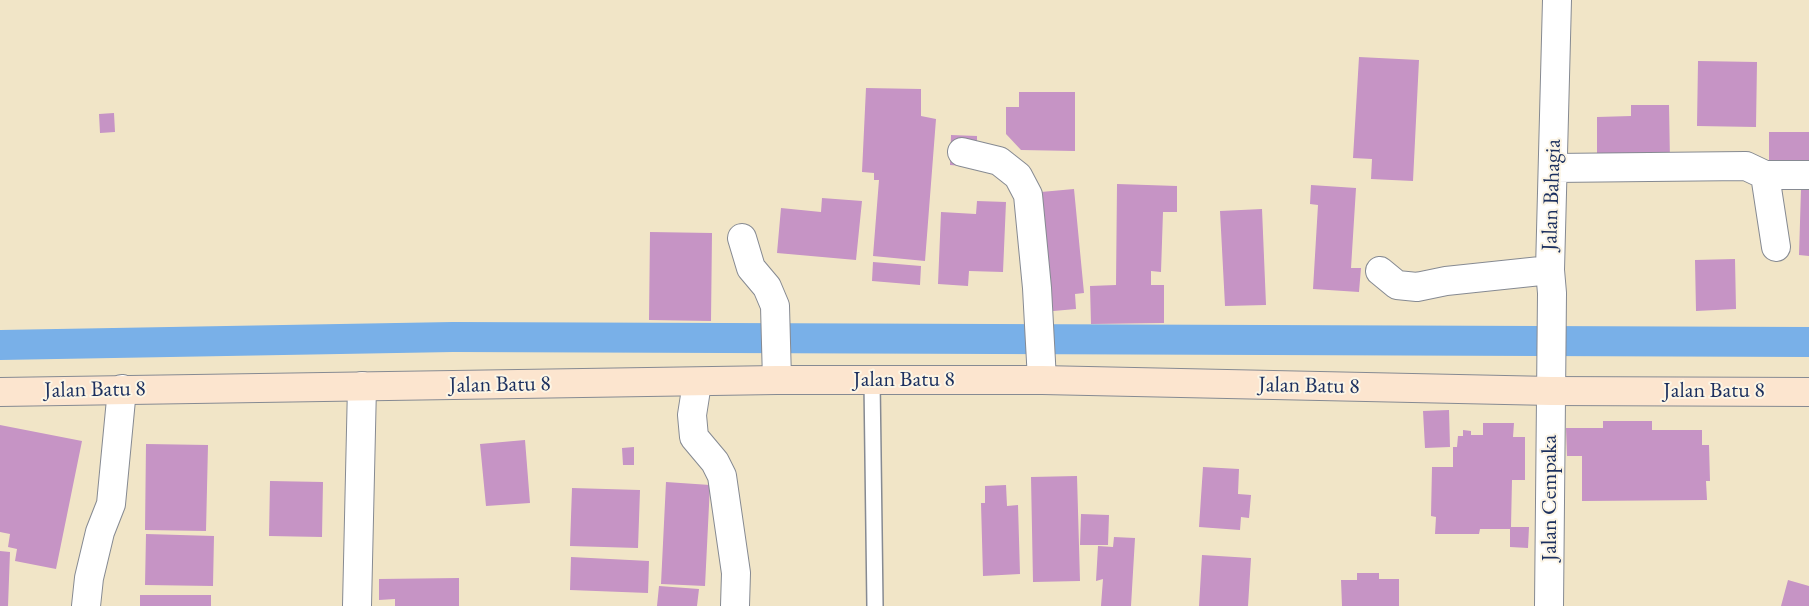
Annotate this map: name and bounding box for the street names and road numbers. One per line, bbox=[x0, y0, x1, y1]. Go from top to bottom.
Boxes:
street label: Jalan Bahagia bbox=[1537, 139, 1567, 251]
street label: Jalan Batu 8 bbox=[853, 367, 955, 393]
street label: Jalan Batu 8 bbox=[449, 371, 551, 399]
street label: Jalan Batu 8 bbox=[1258, 372, 1360, 400]
street label: Jalan Batu 8 bbox=[44, 376, 146, 404]
street label: Jalan Batu 8 bbox=[1663, 378, 1765, 404]
street label: Jalan Cempaka bbox=[1537, 435, 1563, 561]

